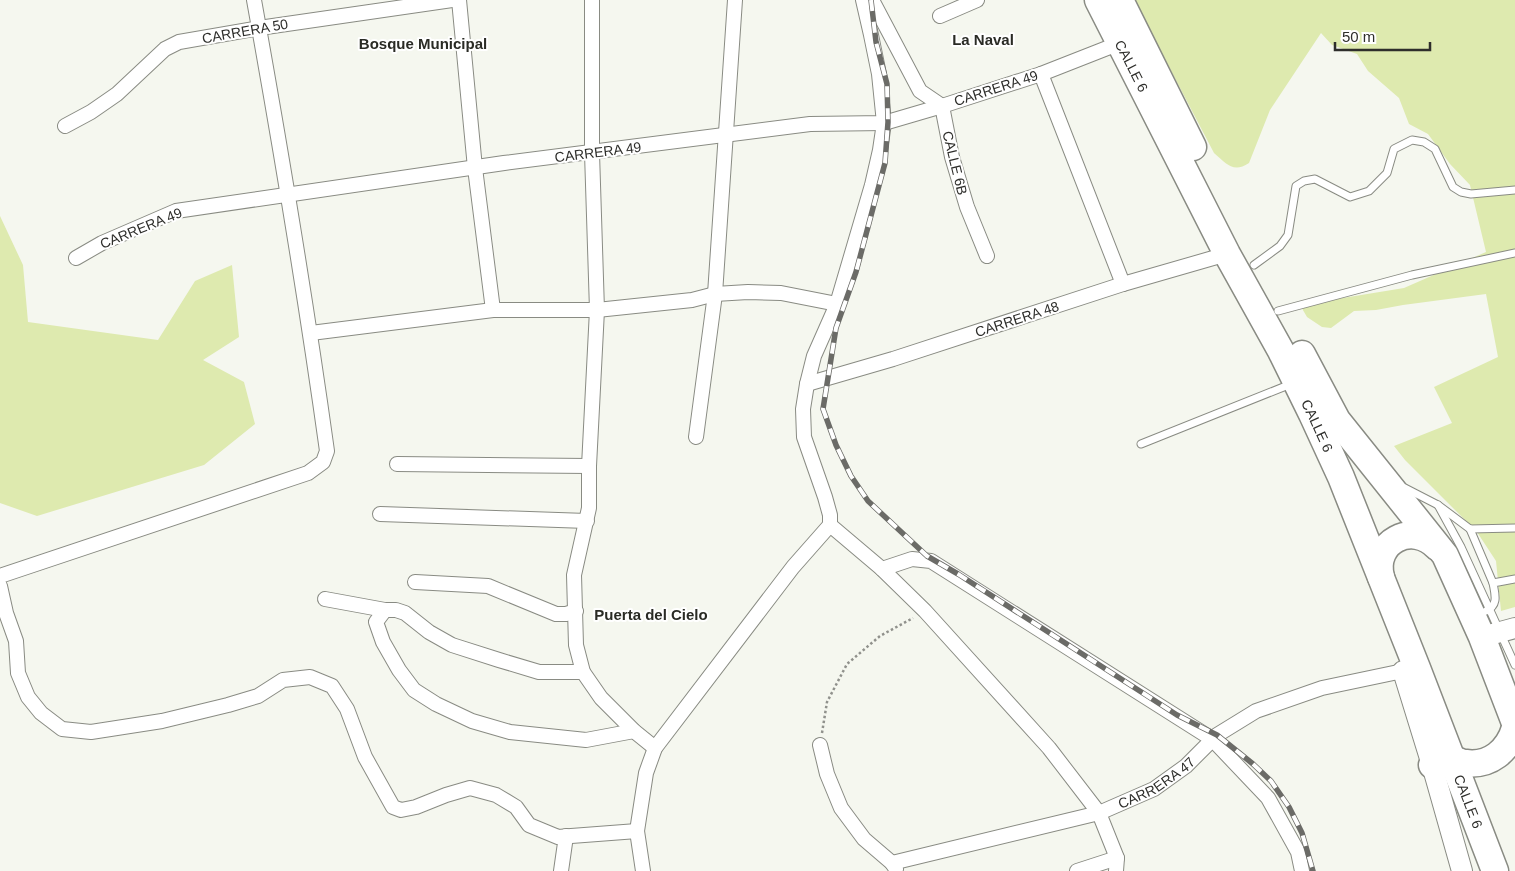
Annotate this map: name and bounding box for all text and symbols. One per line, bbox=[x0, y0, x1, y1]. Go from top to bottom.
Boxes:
street label: CARRERA 50 bbox=[201, 16, 290, 46]
scale bar bbox=[1335, 20, 1430, 52]
text: 50 m bbox=[1342, 28, 1375, 45]
district label: La Naval bbox=[952, 31, 1014, 48]
district label: Bosque Municipal bbox=[359, 35, 487, 52]
street label: CALLE 6 bbox=[1112, 37, 1151, 95]
street label: CARRERA 49 bbox=[952, 67, 1040, 109]
street label: CALLE 6B bbox=[939, 129, 971, 197]
street label: CARRERA 49 bbox=[554, 139, 642, 165]
street label: CARRERA 49 bbox=[98, 204, 185, 252]
street label: CARRERA 48 bbox=[973, 298, 1061, 340]
street label: CALLE 6 bbox=[1298, 397, 1336, 455]
district label: Puerta del Cielo bbox=[594, 606, 708, 623]
street label: CARRERA 47 bbox=[1115, 754, 1198, 812]
street label: CALLE 6 bbox=[1451, 772, 1486, 831]

